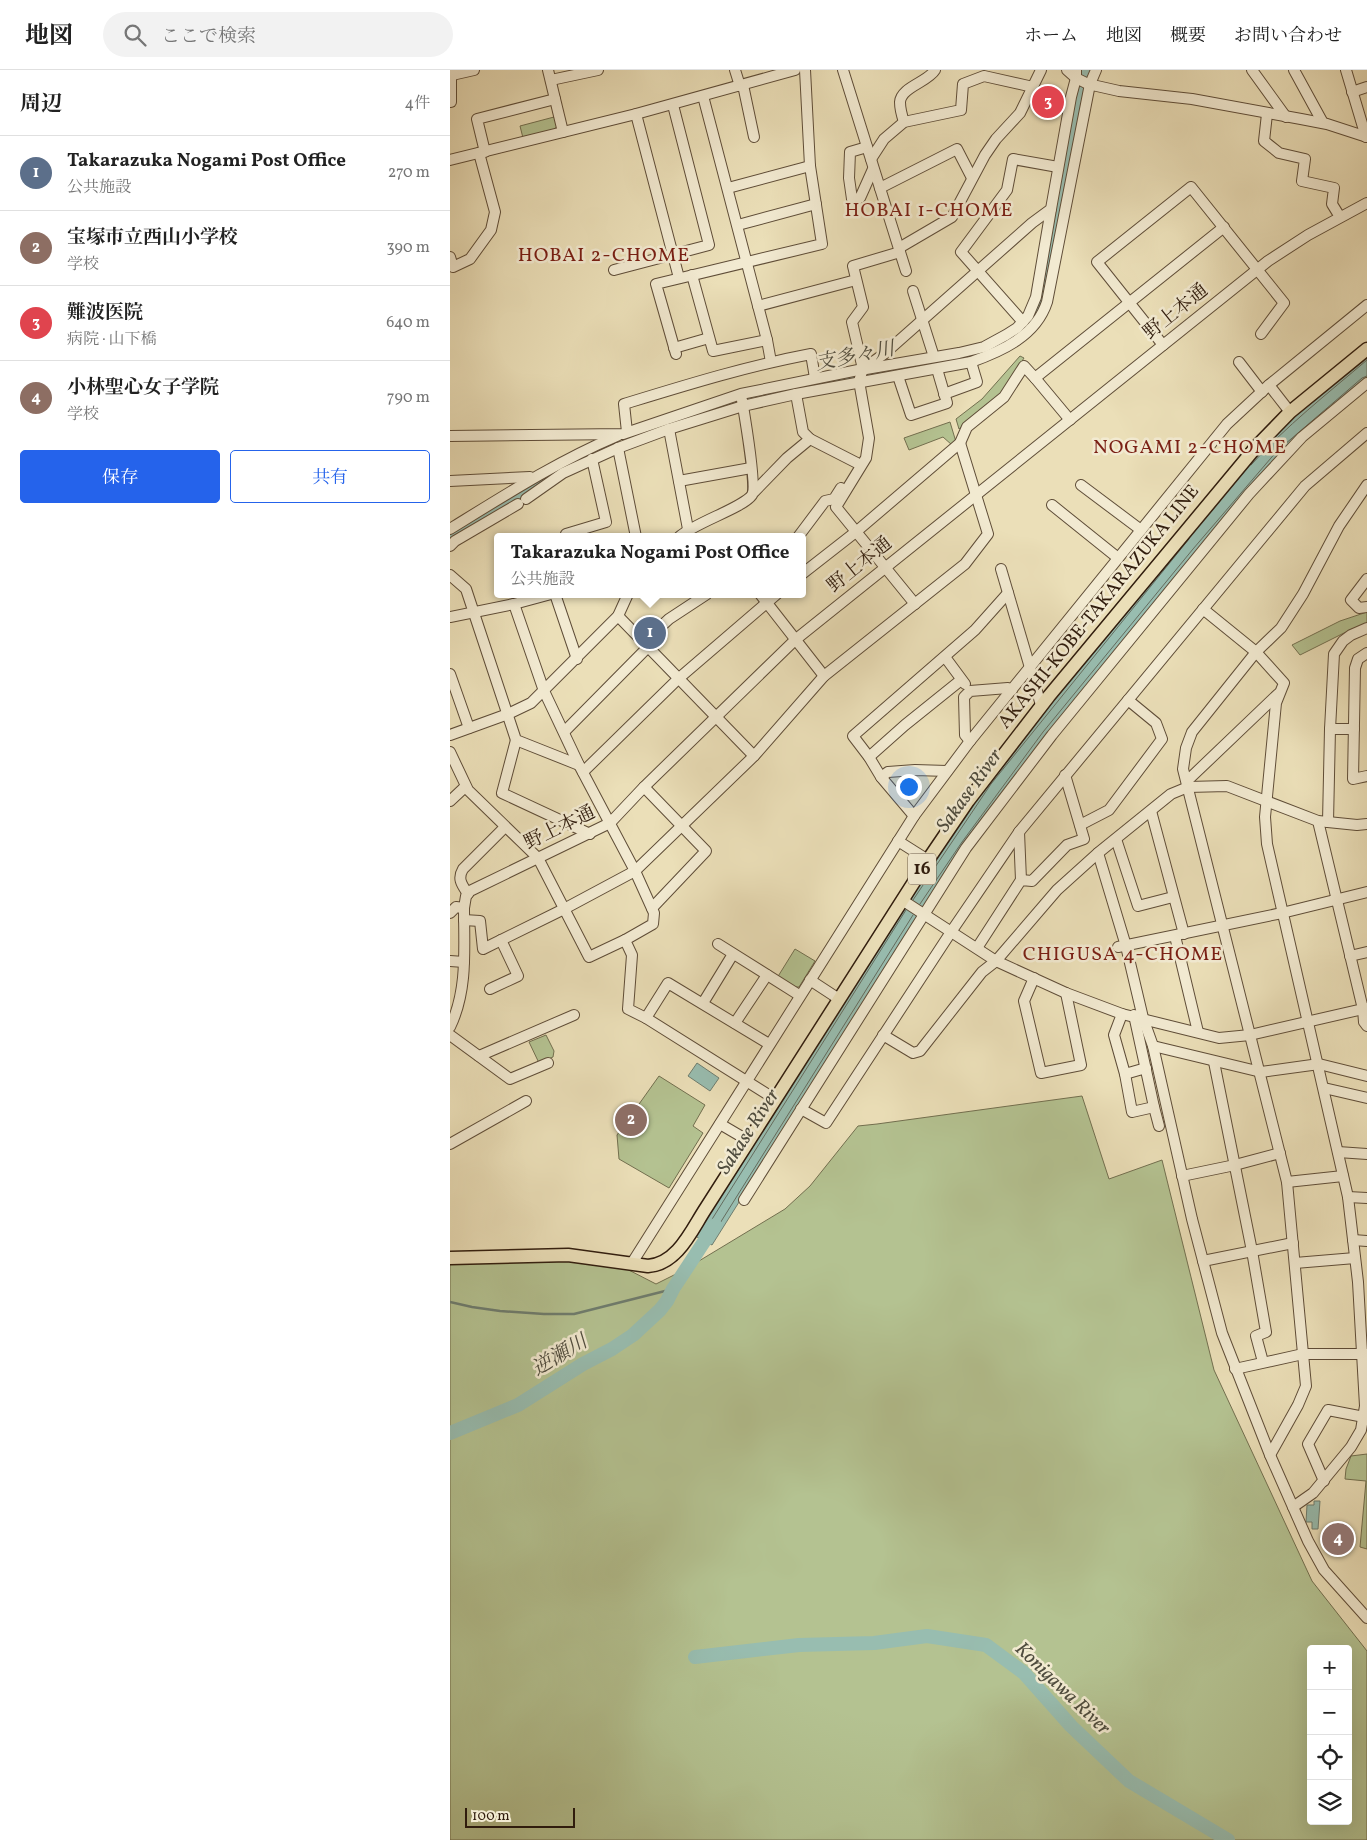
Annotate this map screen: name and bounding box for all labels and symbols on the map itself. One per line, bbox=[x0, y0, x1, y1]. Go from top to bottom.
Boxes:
pin: 3 bbox=[1032, 83, 1064, 121]
district label: HOBAI 1-CHOME bbox=[844, 197, 1014, 225]
district label: HOBAI 2-CHOME bbox=[518, 242, 690, 270]
street label: 野上本通 bbox=[1138, 278, 1214, 346]
water label: 支多々川 bbox=[813, 335, 899, 378]
district label: NOGAMI 2-CHOME bbox=[1093, 434, 1287, 462]
street label: AKASHI-KOBE-TAKARAZUKA LINE bbox=[992, 480, 1206, 734]
street label: 野上本通 bbox=[822, 531, 898, 599]
pin: 1 bbox=[634, 614, 666, 652]
water label: Sakase River bbox=[930, 743, 1010, 838]
your location bbox=[896, 774, 922, 800]
street label: 野上本通 bbox=[520, 800, 600, 856]
road number: 16 bbox=[908, 854, 936, 884]
district label: CHIGUSA 4-CHOME bbox=[1023, 941, 1223, 969]
water label: Sakase River bbox=[711, 1083, 787, 1180]
pin: 2 bbox=[615, 1101, 647, 1139]
water label: 逆瀬川 bbox=[527, 1328, 595, 1383]
pin: 4 bbox=[1322, 1520, 1354, 1558]
water label: Konigawa River bbox=[1008, 1636, 1116, 1742]
scale bar bbox=[465, 1805, 575, 1828]

